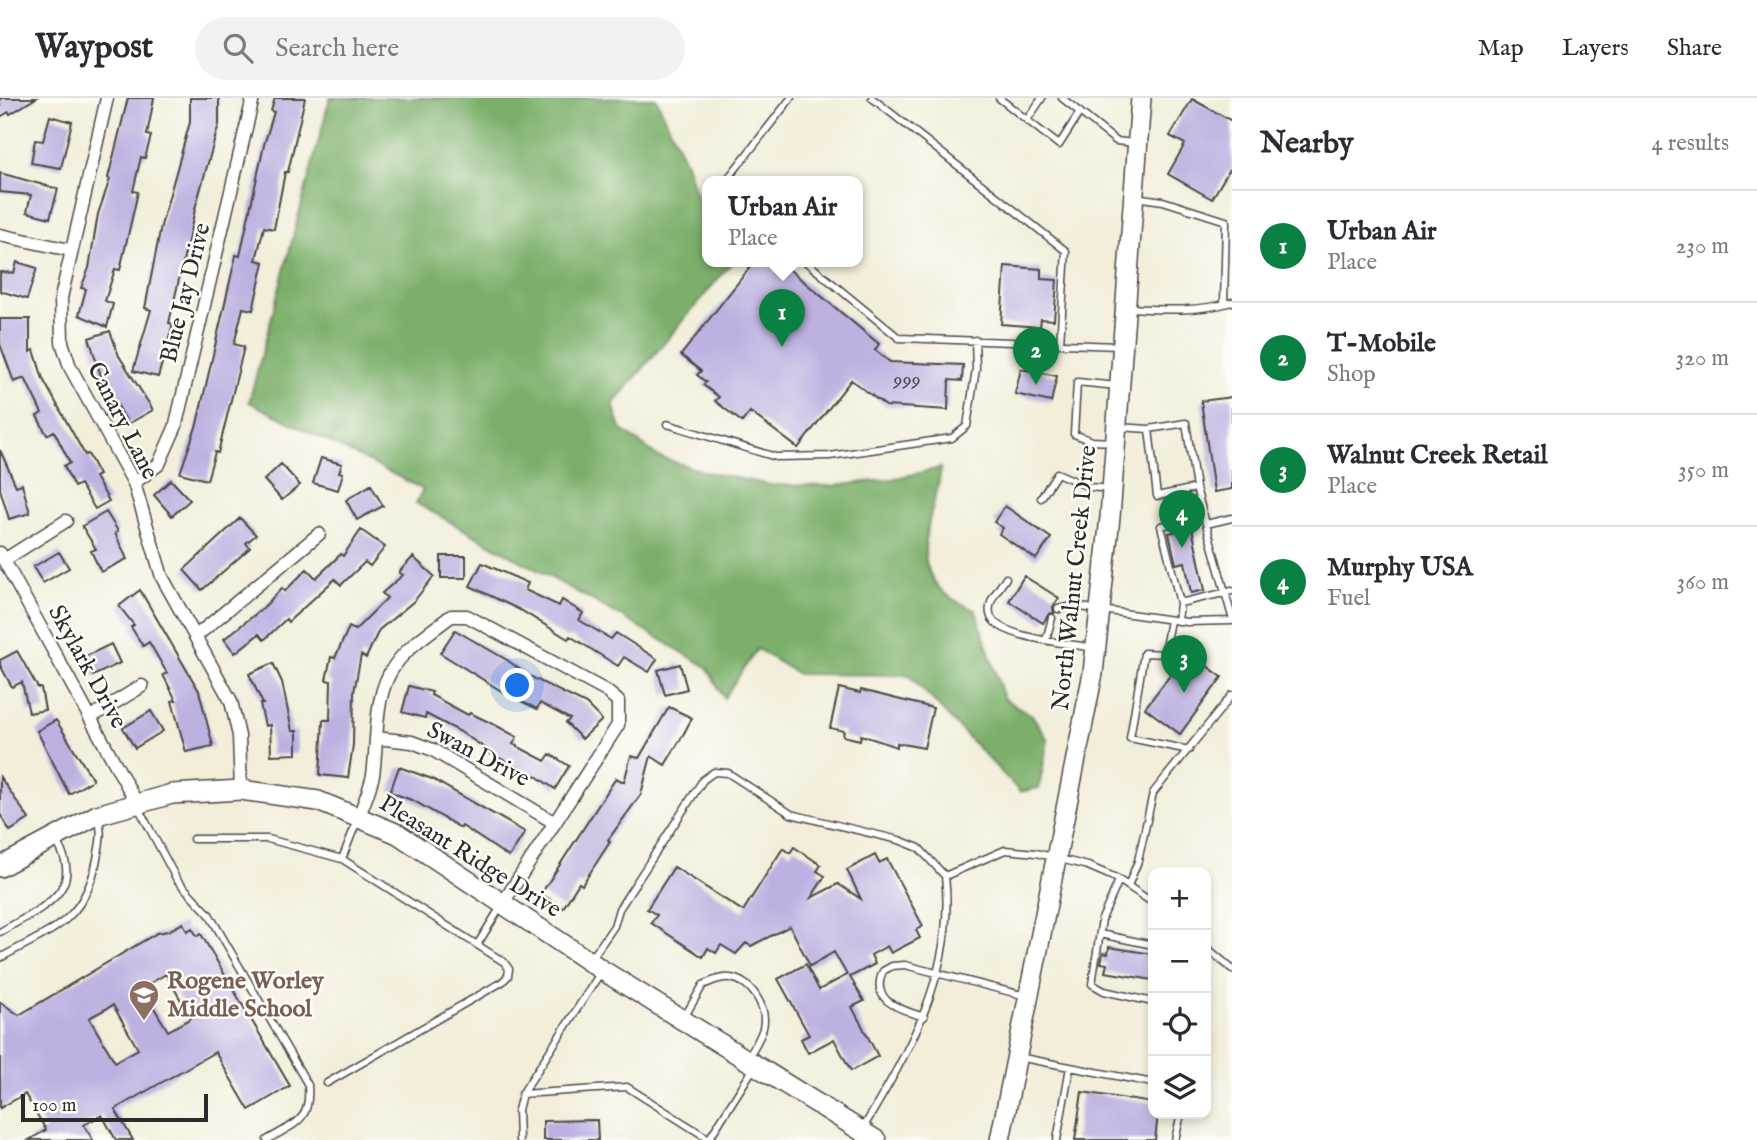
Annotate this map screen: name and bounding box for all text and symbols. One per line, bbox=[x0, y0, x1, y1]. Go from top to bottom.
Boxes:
search box bbox=[195, 17, 685, 80]
text: Waypost bbox=[35, 27, 153, 69]
icon: search bbox=[219, 29, 257, 67]
text: Search here bbox=[275, 32, 399, 65]
text: Map bbox=[1478, 33, 1524, 64]
text: Layers bbox=[1562, 33, 1629, 64]
text: Share bbox=[1667, 33, 1722, 64]
text: Nearby bbox=[1260, 125, 1353, 163]
text: 4 results bbox=[1651, 129, 1729, 158]
popup bbox=[702, 176, 863, 267]
text: Urban Air bbox=[728, 191, 837, 224]
text: Urban Air bbox=[1327, 215, 1437, 248]
street label: Blue Jay Drive bbox=[154, 220, 218, 366]
text: Place bbox=[728, 224, 778, 253]
text: 1 bbox=[1279, 232, 1287, 261]
text: 230 m bbox=[1676, 232, 1729, 261]
text: Place bbox=[1327, 248, 1377, 277]
pin: 1 bbox=[759, 289, 805, 347]
pin: 2 bbox=[1013, 327, 1059, 385]
text: T-Mobile bbox=[1327, 327, 1436, 360]
text: 2 bbox=[1278, 344, 1288, 373]
text: 320 m bbox=[1676, 344, 1729, 373]
street label: Canary Lane bbox=[79, 357, 165, 485]
text: Shop bbox=[1327, 360, 1376, 389]
house number: 999 bbox=[892, 367, 921, 394]
text: Walnut Creek Retail bbox=[1327, 439, 1548, 472]
street label: North Walnut Creek Drive bbox=[1046, 444, 1104, 712]
text: 3 bbox=[1279, 456, 1287, 485]
text: 350 m bbox=[1678, 456, 1729, 485]
text: Place bbox=[1327, 472, 1377, 501]
pin: 4 bbox=[1159, 490, 1205, 548]
text: Murphy USA bbox=[1327, 551, 1473, 584]
text: 4 bbox=[1277, 568, 1289, 597]
text: 360 m bbox=[1677, 568, 1729, 597]
text: Fuel bbox=[1327, 584, 1370, 613]
street label: Skylark Drive bbox=[40, 600, 134, 734]
pin: 3 bbox=[1161, 635, 1207, 693]
your location bbox=[500, 668, 534, 702]
street label: Swan Drive bbox=[421, 715, 535, 795]
street label: Pleasant Ridge Drive bbox=[373, 788, 567, 926]
map controls bbox=[1148, 867, 1211, 1119]
button: + bbox=[1148, 867, 1211, 930]
button: − bbox=[1148, 930, 1211, 993]
place label: Rogene Worley Middle School bbox=[167, 966, 325, 1025]
school or university icon: Rogene Worley Middle School bbox=[127, 978, 161, 1022]
button: locate bbox=[1148, 993, 1211, 1056]
button: layers bbox=[1148, 1056, 1211, 1119]
scale bar bbox=[21, 1091, 208, 1123]
text: 100 m bbox=[32, 1094, 76, 1118]

